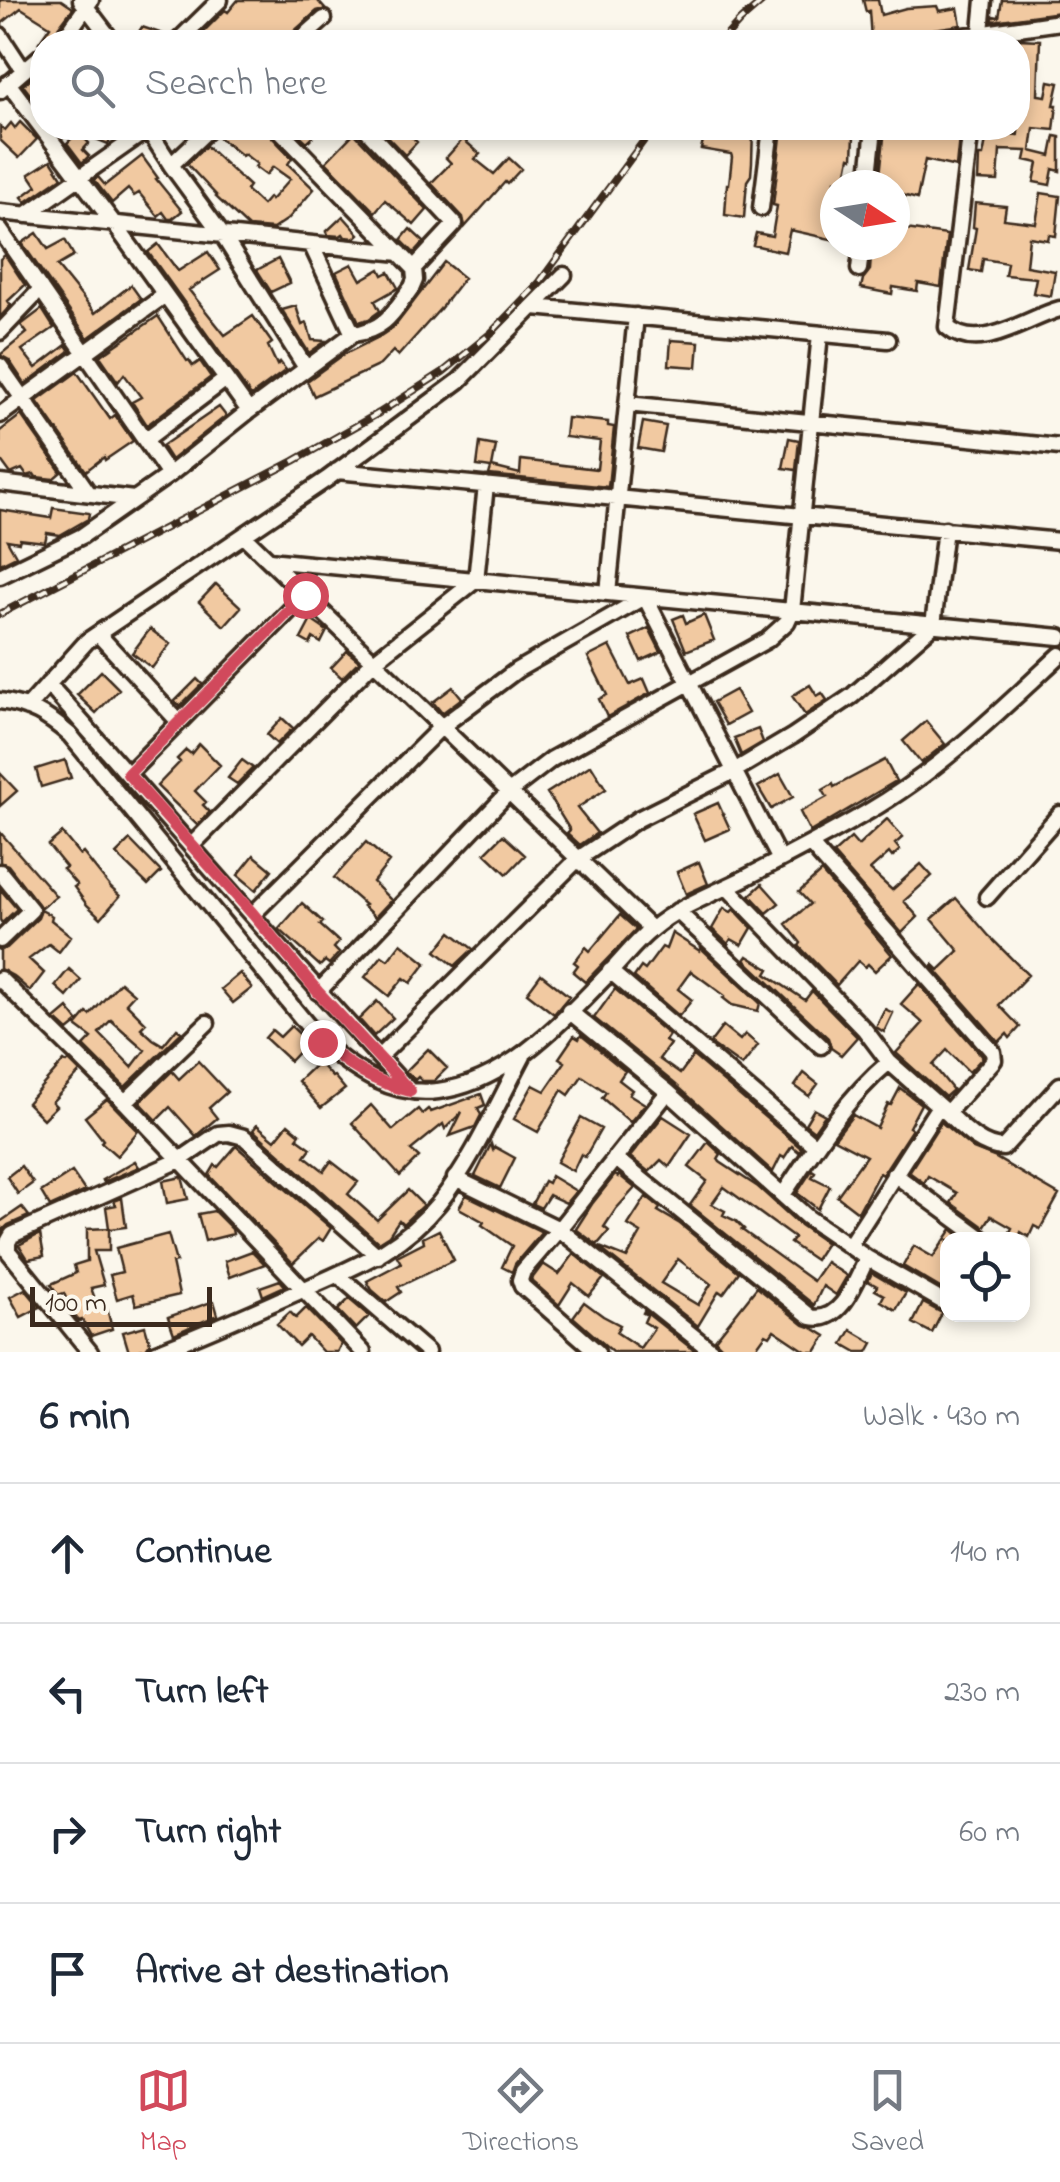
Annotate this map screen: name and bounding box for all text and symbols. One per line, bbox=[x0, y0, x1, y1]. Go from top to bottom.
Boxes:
search box bbox=[30, 30, 1030, 140]
text: Search here bbox=[145, 57, 327, 113]
icon: search bbox=[65, 58, 120, 113]
north arrow bbox=[820, 170, 910, 260]
route start bbox=[283, 573, 329, 619]
route end bbox=[300, 1020, 346, 1066]
map controls bbox=[940, 1232, 1030, 1322]
button: locate bbox=[940, 1232, 1030, 1322]
scale bar bbox=[30, 1282, 212, 1326]
text: 100 m bbox=[45, 1284, 107, 1325]
text: 6 min bbox=[40, 1387, 130, 1448]
text: Walk · 430 m bbox=[863, 1394, 1020, 1441]
text: Continue bbox=[135, 1525, 271, 1581]
icon: ahead bbox=[40, 1526, 95, 1581]
text: 140 m bbox=[950, 1530, 1020, 1577]
text: Turn left bbox=[135, 1665, 268, 1721]
icon: left bbox=[40, 1666, 95, 1721]
text: 230 m bbox=[944, 1670, 1020, 1717]
text: Turn right bbox=[135, 1805, 281, 1861]
icon: right bbox=[40, 1806, 95, 1861]
text: 60 m bbox=[959, 1810, 1020, 1857]
text: Arrive at destination bbox=[135, 1945, 449, 2001]
icon: arrive bbox=[40, 1946, 95, 2001]
tab: Map bbox=[136, 2063, 191, 2164]
tab: Directions bbox=[463, 2063, 579, 2164]
tab: Saved bbox=[851, 2063, 924, 2164]

